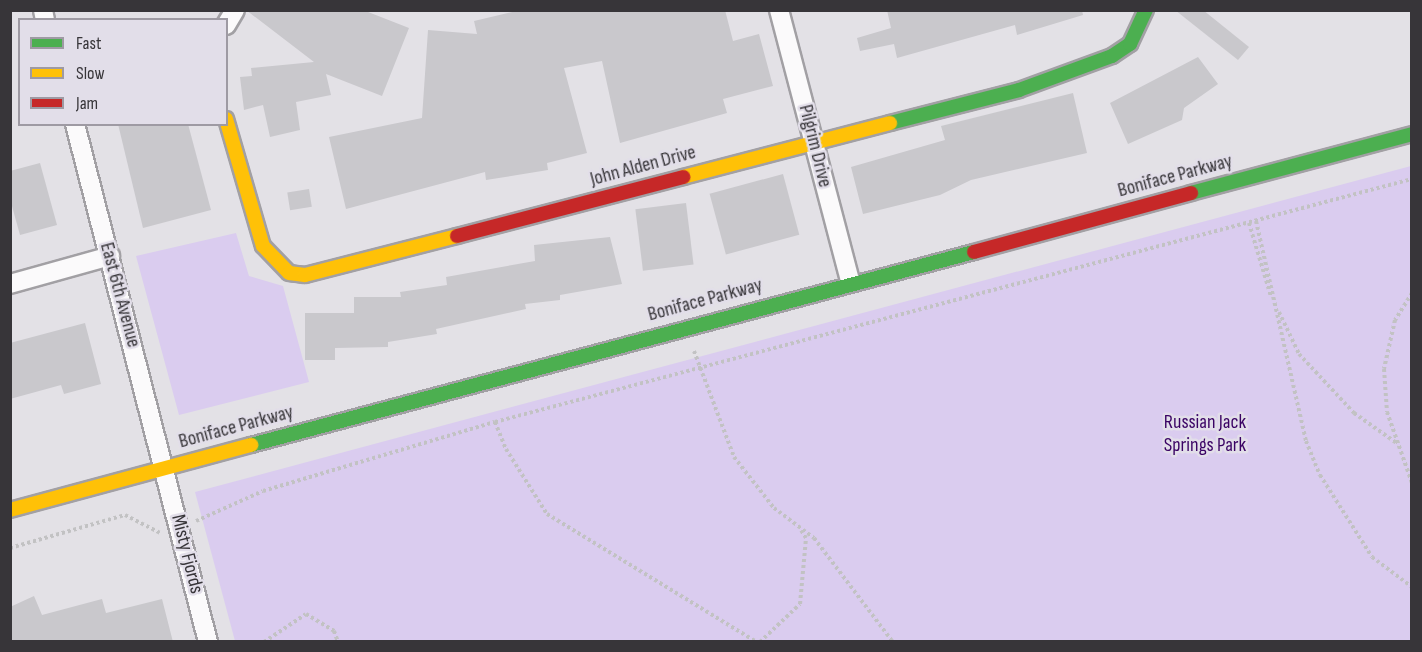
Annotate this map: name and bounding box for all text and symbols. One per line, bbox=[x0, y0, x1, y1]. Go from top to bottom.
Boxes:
legend bbox=[18, 18, 228, 126]
text: Fast bbox=[76, 33, 101, 54]
text: Slow bbox=[76, 63, 105, 84]
text: Jam bbox=[76, 93, 98, 114]
street label: Pilgrim Drive bbox=[793, 102, 837, 190]
street label: John Alden Drive bbox=[588, 140, 698, 192]
street label: Boniface Parkway bbox=[1115, 149, 1235, 203]
street label: East 6th Avenue bbox=[94, 240, 146, 350]
street label: Boniface Parkway bbox=[645, 273, 765, 327]
street label: Boniface Parkway bbox=[176, 400, 296, 454]
park label: Russian Jack Springs Park bbox=[1164, 411, 1246, 458]
street label: Misty Fjords bbox=[166, 512, 208, 596]

